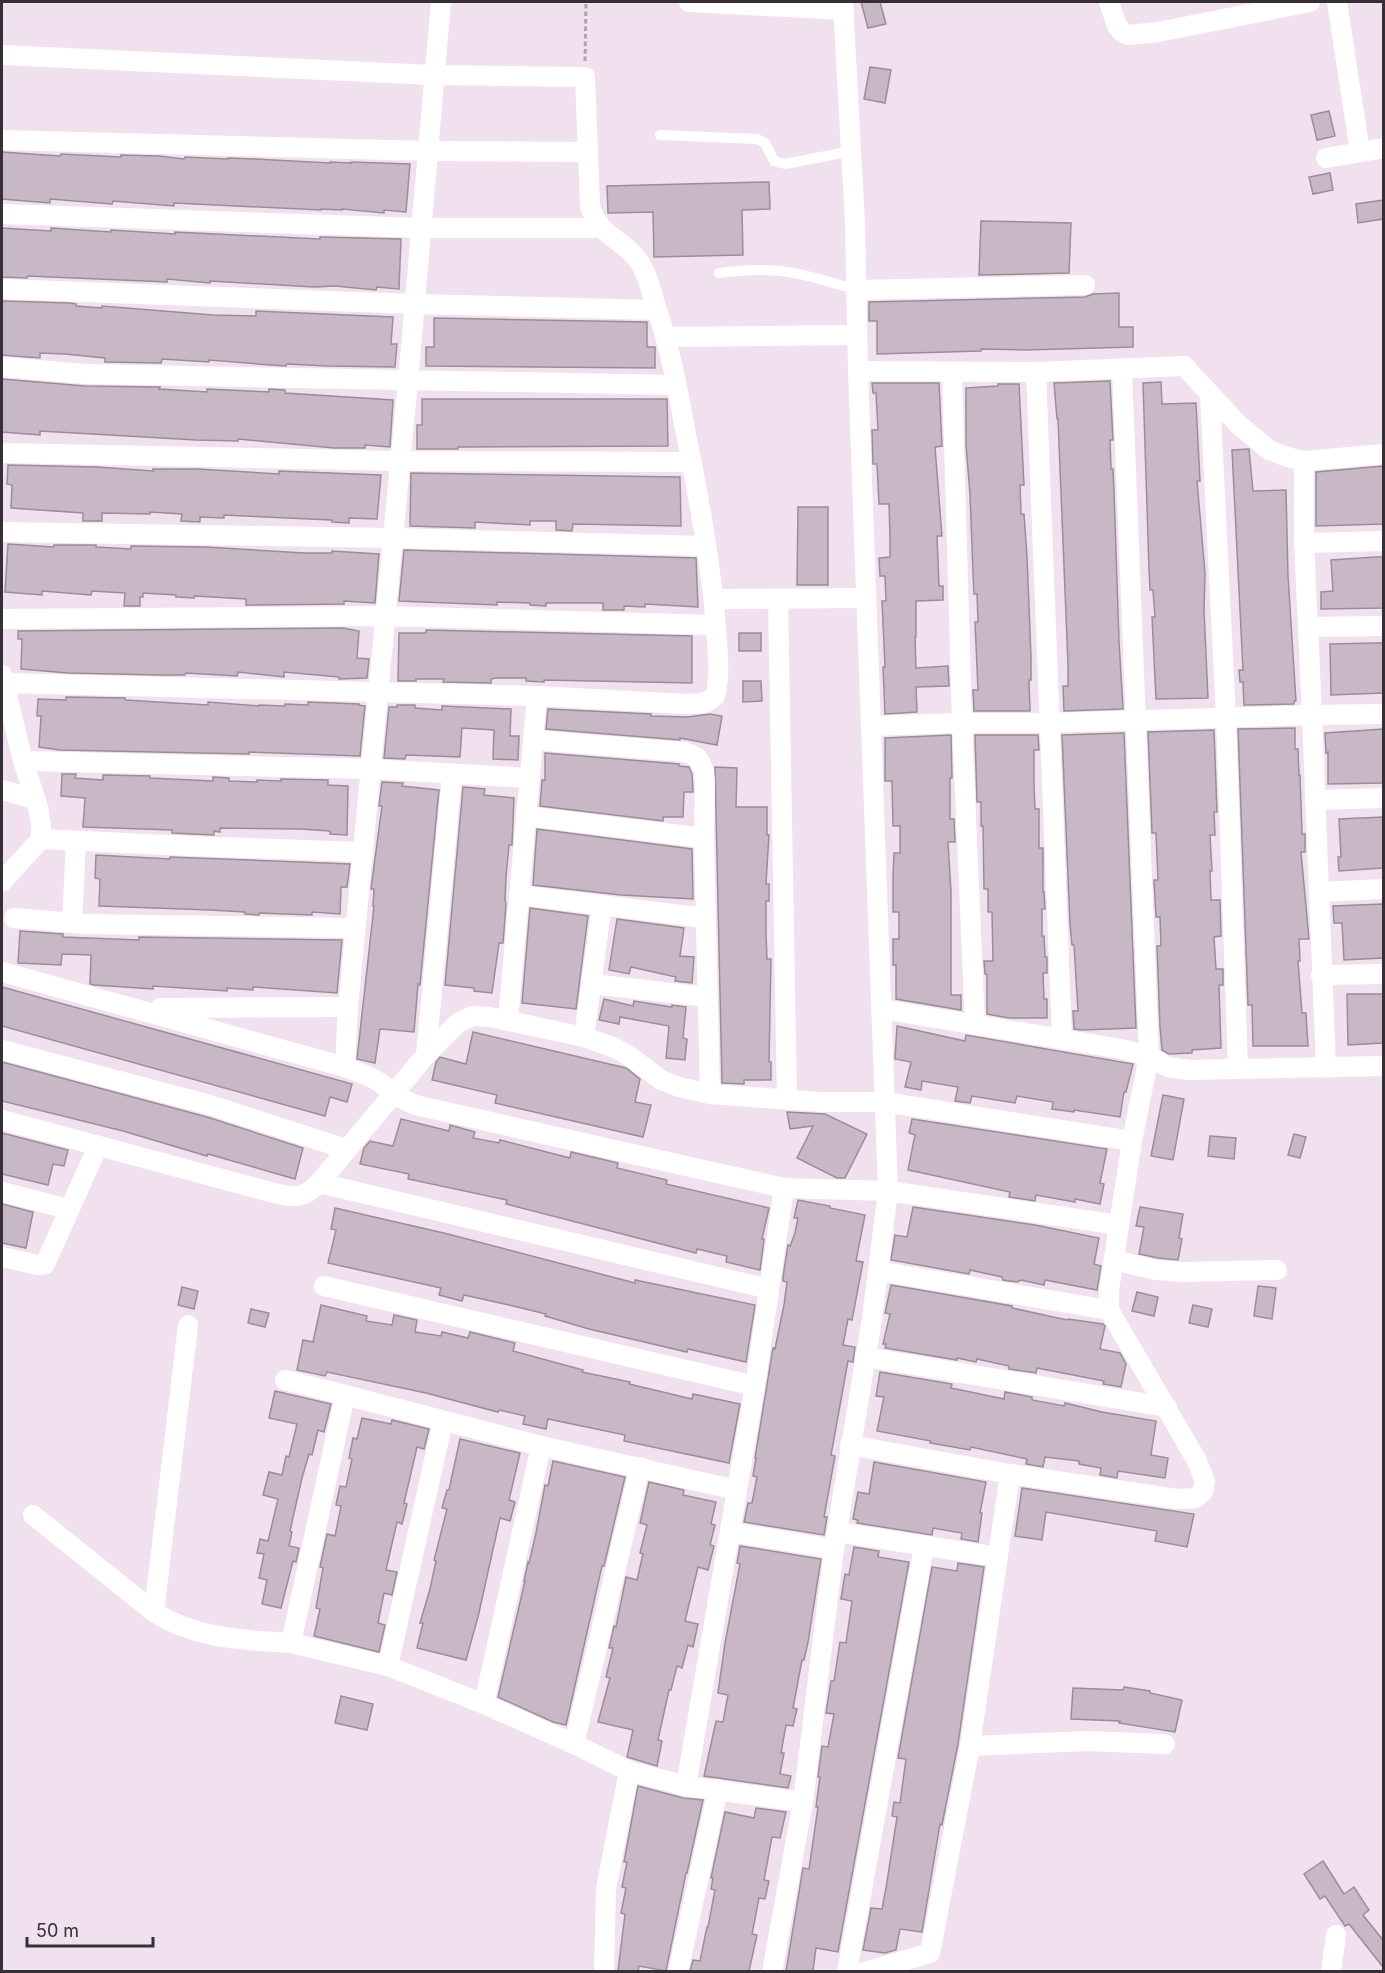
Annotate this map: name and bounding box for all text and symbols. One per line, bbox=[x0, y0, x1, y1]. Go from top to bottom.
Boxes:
scale bar bbox=[27, 1910, 153, 1948]
text: 50 m bbox=[36, 1920, 79, 1941]

